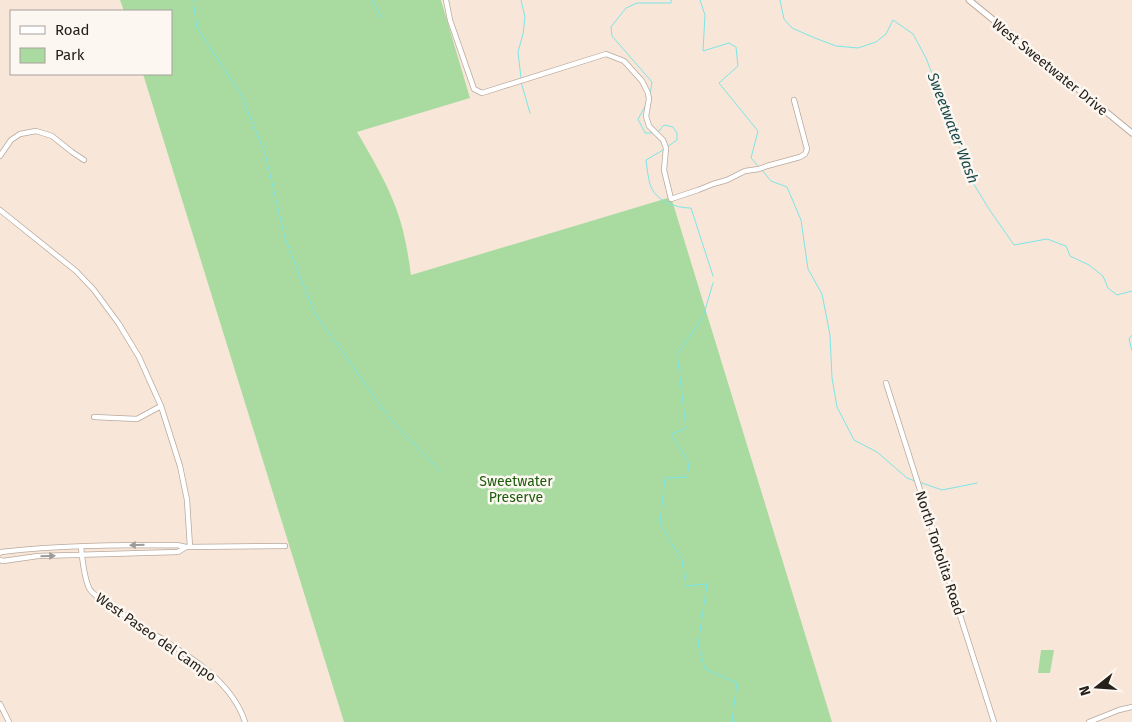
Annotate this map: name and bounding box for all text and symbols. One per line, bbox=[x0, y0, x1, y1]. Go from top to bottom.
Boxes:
legend bbox=[10, 10, 172, 75]
street label: West Sweetwater Drive bbox=[988, 15, 1111, 119]
text: Road bbox=[55, 21, 90, 39]
text: Park bbox=[55, 46, 85, 64]
water label: Sweetwater Wash bbox=[923, 69, 982, 186]
park label: Sweetwater Preserve bbox=[479, 473, 553, 506]
street label: North Tortolita Road bbox=[911, 489, 968, 618]
one-way arrow bbox=[129, 541, 145, 549]
one-way arrow bbox=[40, 552, 56, 560]
street label: West Paseo del Campo bbox=[92, 589, 219, 685]
north arrow bbox=[1072, 662, 1122, 712]
text: N bbox=[1076, 684, 1095, 698]

